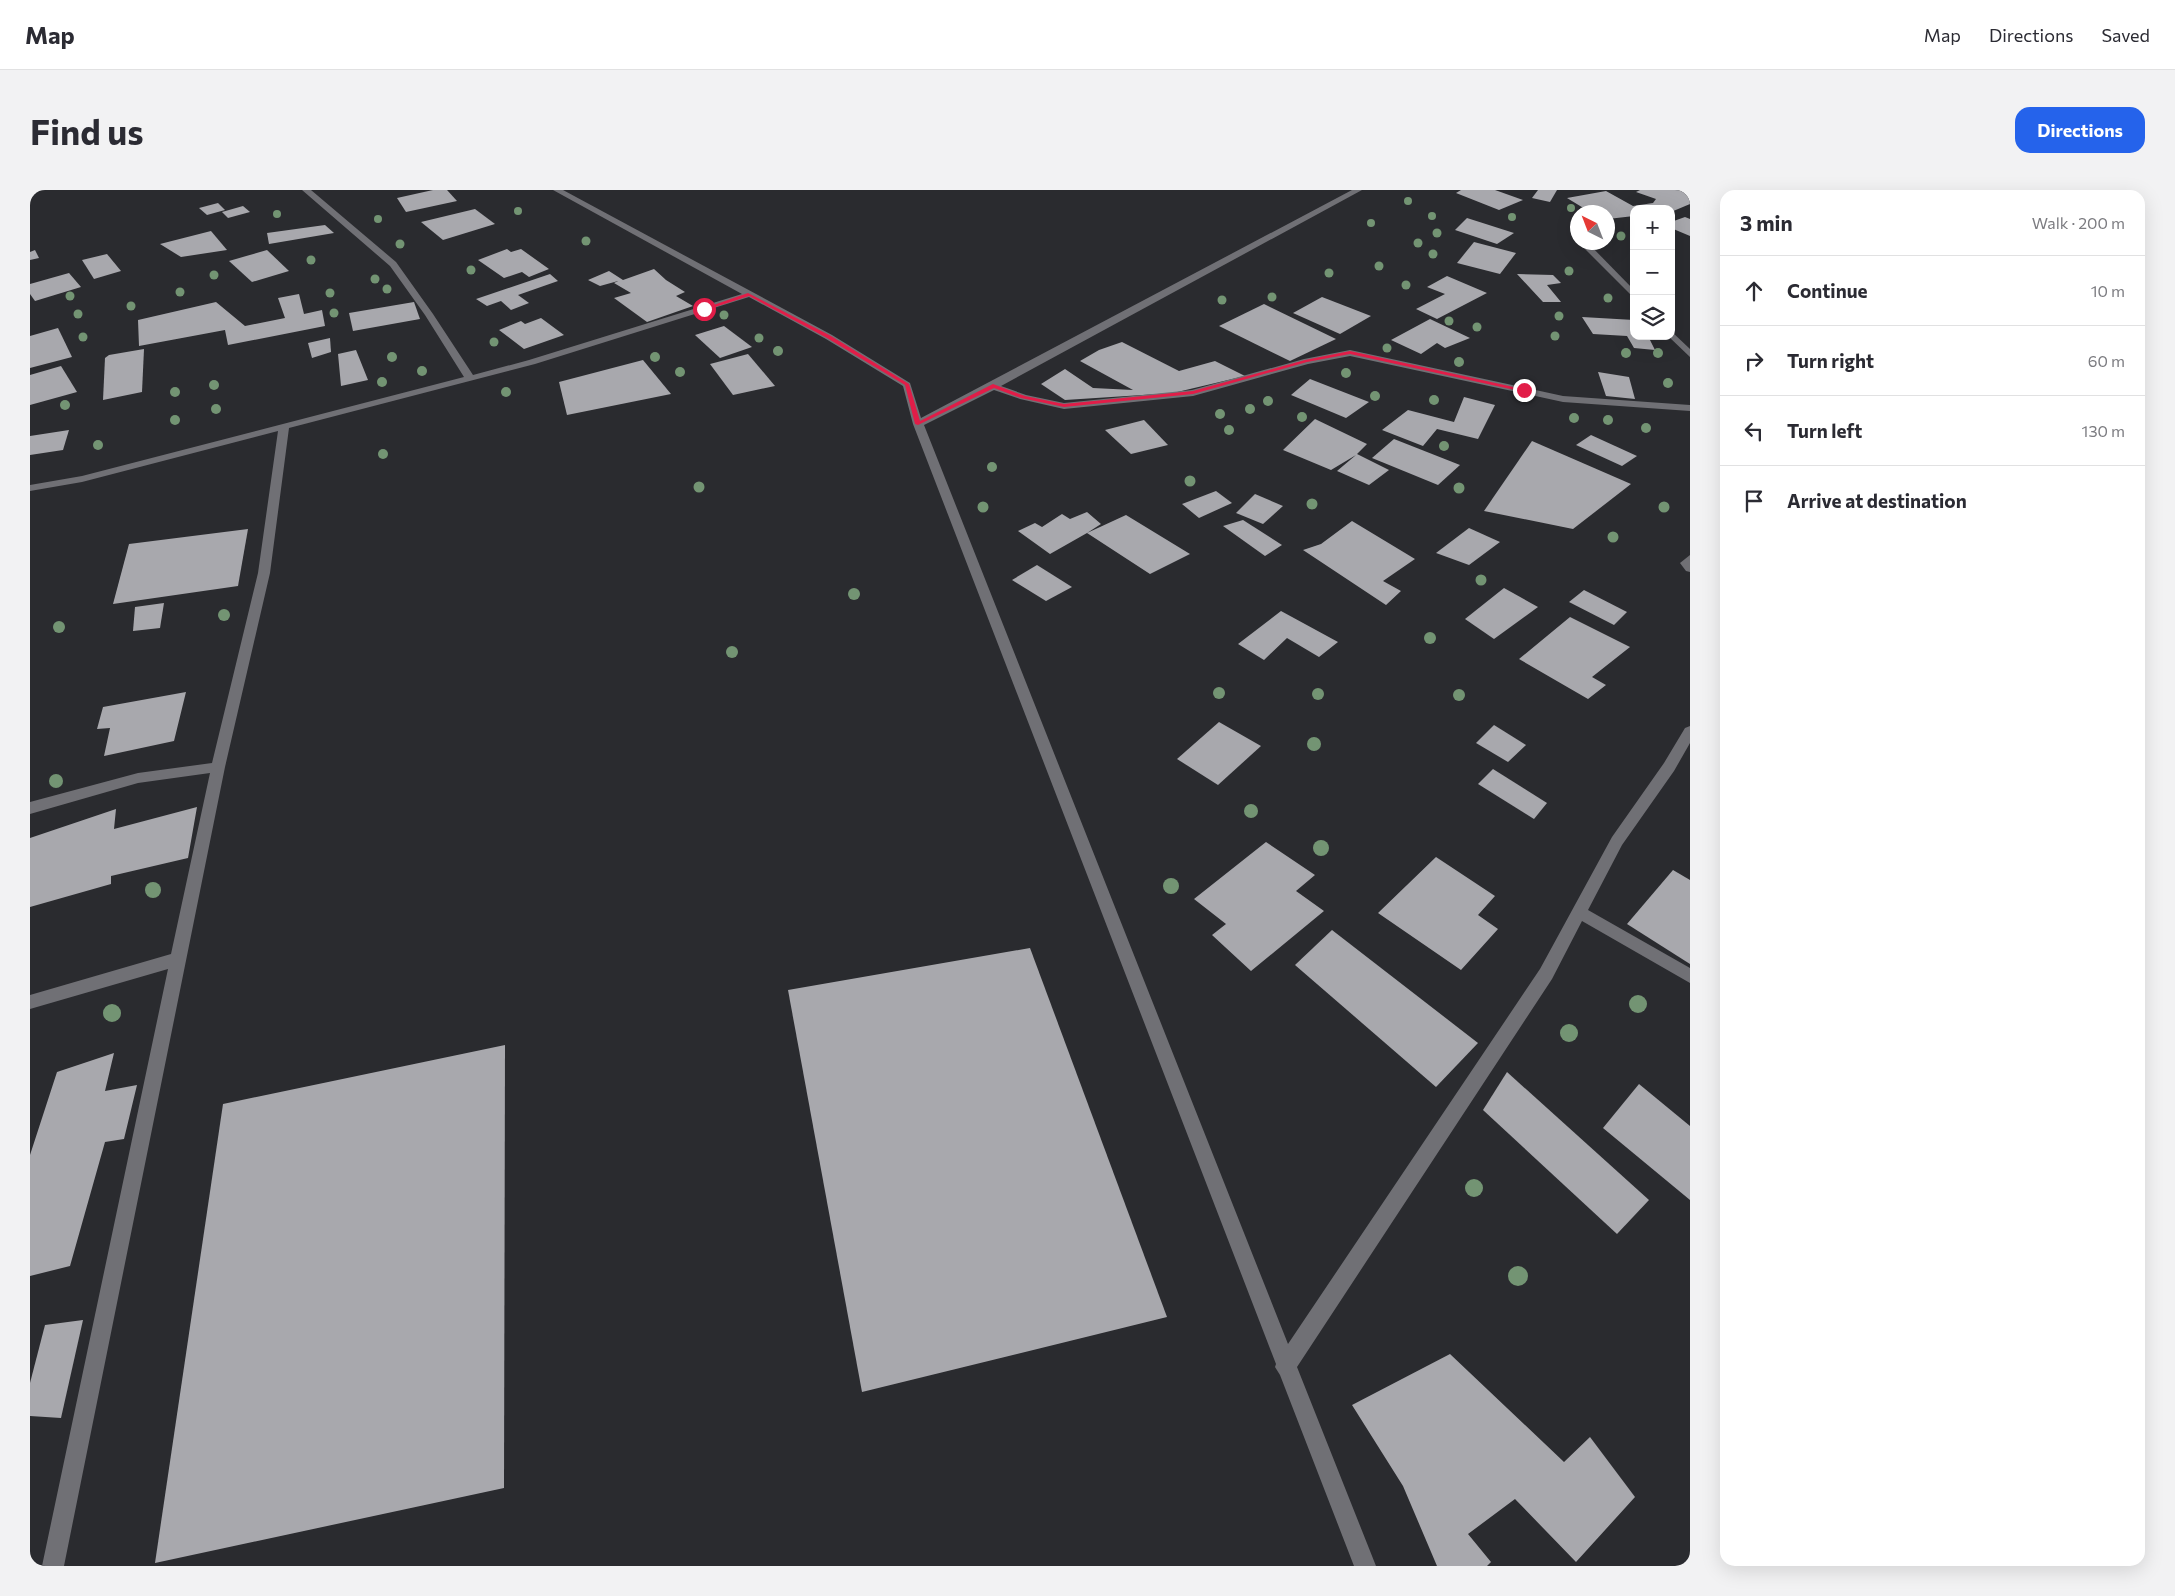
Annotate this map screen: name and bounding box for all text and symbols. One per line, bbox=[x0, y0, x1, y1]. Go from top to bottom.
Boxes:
text: Map bbox=[25, 20, 75, 49]
text: Map bbox=[1924, 24, 1961, 46]
text: Directions bbox=[1989, 24, 2073, 46]
text: Saved bbox=[2101, 24, 2150, 46]
button: Directions bbox=[2015, 107, 2145, 153]
text: Find us bbox=[30, 109, 144, 152]
north arrow bbox=[1570, 205, 1615, 250]
map controls bbox=[1630, 205, 1675, 340]
button: + bbox=[1630, 205, 1675, 250]
text: 3 min bbox=[1740, 210, 1793, 235]
text: Walk · 200 m bbox=[2032, 213, 2125, 232]
button: − bbox=[1630, 250, 1675, 295]
icon: ahead bbox=[1740, 277, 1768, 305]
text: Continue bbox=[1787, 279, 1867, 302]
text: 10 m bbox=[2091, 281, 2125, 300]
button: layers bbox=[1630, 295, 1675, 340]
route start bbox=[693, 298, 716, 321]
icon: right bbox=[1740, 347, 1768, 375]
text: Turn right bbox=[1787, 349, 1874, 372]
text: 60 m bbox=[2088, 351, 2125, 370]
route end bbox=[1513, 379, 1536, 402]
icon: left bbox=[1740, 417, 1768, 445]
text: Turn left bbox=[1787, 419, 1862, 442]
text: 130 m bbox=[2082, 421, 2125, 440]
icon: arrive bbox=[1740, 487, 1768, 515]
text: Arrive at destination bbox=[1787, 489, 1967, 512]

